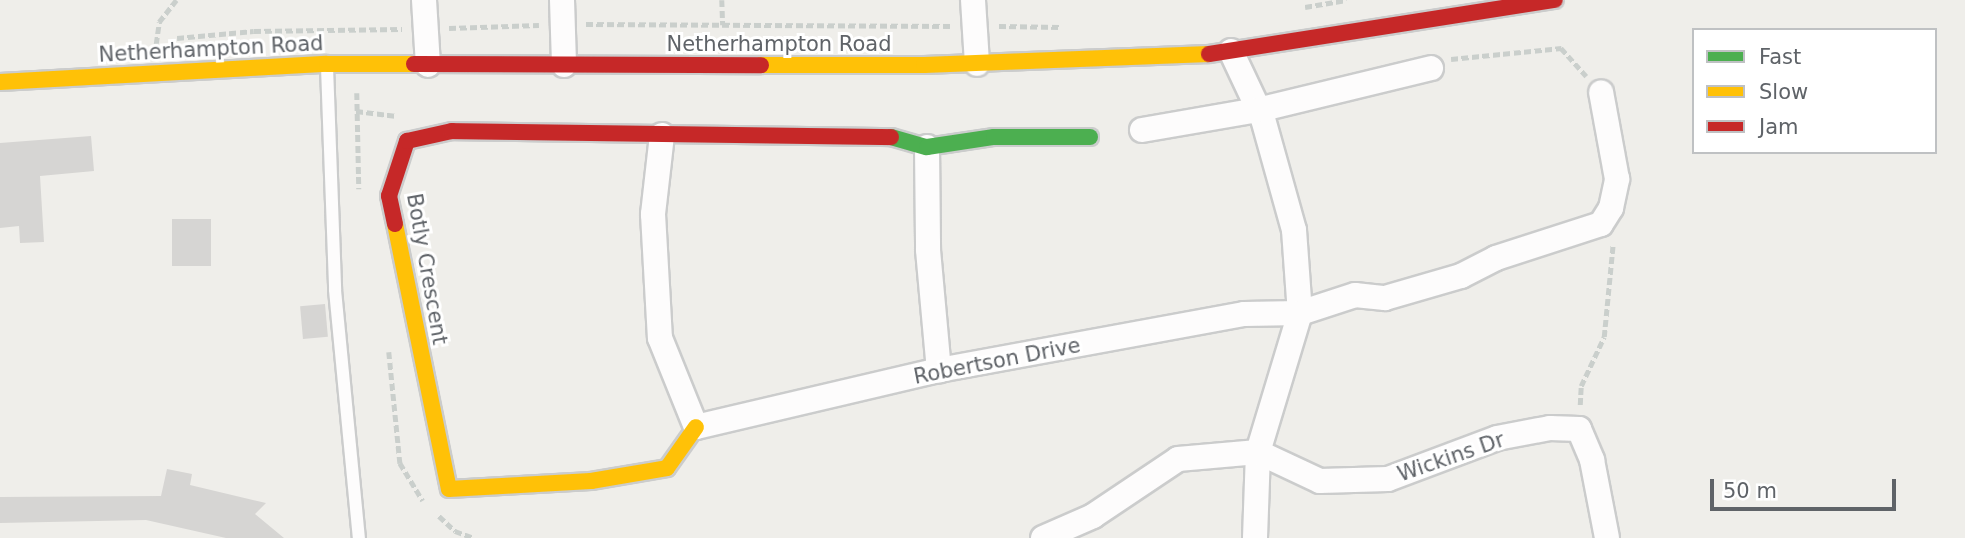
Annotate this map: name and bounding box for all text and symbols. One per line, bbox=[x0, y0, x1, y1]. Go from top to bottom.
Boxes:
legend bbox=[1692, 28, 1937, 154]
street label: Netherhampton Road bbox=[98, 31, 324, 67]
street label: Netherhampton Road bbox=[666, 31, 892, 57]
text: Fast bbox=[1759, 45, 1801, 69]
text: Slow bbox=[1759, 80, 1808, 104]
text: Jam bbox=[1759, 115, 1799, 139]
street label: Botly Crescent bbox=[401, 191, 453, 347]
street label: Robertson Drive bbox=[911, 332, 1083, 390]
street label: Wickins Dr bbox=[1394, 427, 1508, 487]
scale bar bbox=[1713, 464, 1898, 508]
text: 50 m bbox=[1723, 479, 1777, 503]

